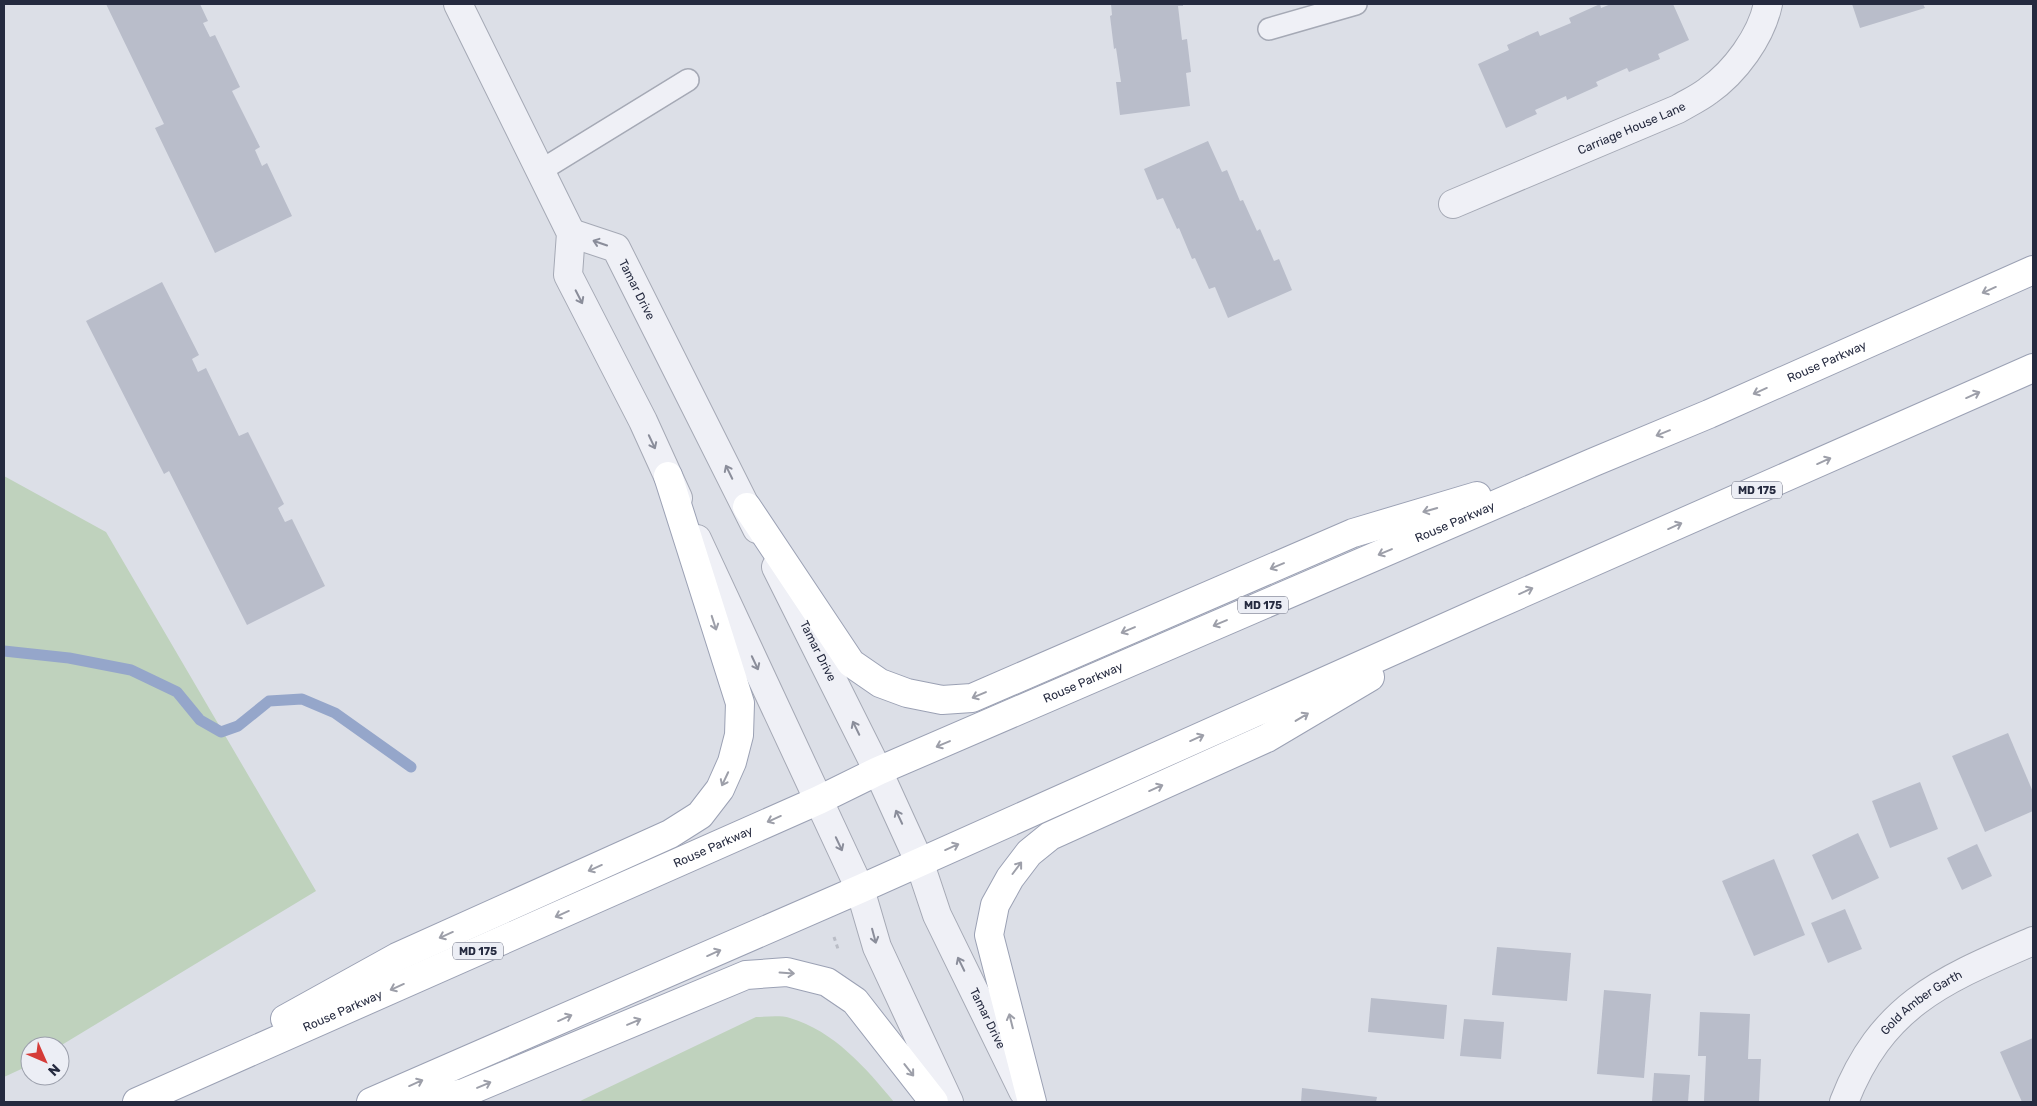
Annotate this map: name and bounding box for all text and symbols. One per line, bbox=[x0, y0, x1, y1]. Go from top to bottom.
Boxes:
street label: Carriage House Lane bbox=[1576, 99, 1688, 158]
one-way arrow bbox=[593, 238, 608, 247]
street label: Tamar Drive bbox=[616, 257, 658, 322]
one-way arrow bbox=[1982, 285, 1997, 295]
one-way arrow bbox=[575, 289, 584, 304]
street label: Rouse Parkway bbox=[1785, 338, 1869, 385]
one-way arrow bbox=[1753, 387, 1768, 397]
one-way arrow bbox=[1965, 390, 1980, 400]
one-way arrow bbox=[1656, 429, 1672, 438]
one-way arrow bbox=[648, 434, 658, 449]
one-way arrow bbox=[1816, 455, 1831, 465]
one-way arrow bbox=[724, 465, 734, 480]
road number: MD 175 bbox=[1732, 482, 1782, 498]
street label: Rouse Parkway bbox=[1413, 499, 1497, 545]
one-way arrow bbox=[1422, 506, 1438, 516]
one-way arrow bbox=[1667, 520, 1682, 530]
one-way arrow bbox=[1378, 547, 1393, 557]
one-way arrow bbox=[1270, 561, 1285, 571]
one-way arrow bbox=[1518, 586, 1533, 596]
road number: MD 175 bbox=[1238, 596, 1288, 614]
one-way arrow bbox=[710, 614, 720, 630]
street label: Tamar Drive bbox=[797, 618, 839, 684]
one-way arrow bbox=[1213, 619, 1228, 629]
one-way arrow bbox=[1121, 626, 1136, 636]
one-way arrow bbox=[751, 655, 761, 670]
street label: Rouse Parkway bbox=[1041, 659, 1125, 706]
one-way arrow bbox=[972, 690, 987, 700]
one-way arrow bbox=[1294, 712, 1308, 722]
one-way arrow bbox=[851, 720, 861, 735]
one-way arrow bbox=[1189, 733, 1204, 742]
one-way arrow bbox=[936, 739, 951, 749]
one-way arrow bbox=[720, 771, 730, 786]
one-way arrow bbox=[1148, 783, 1163, 793]
one-way arrow bbox=[894, 810, 903, 825]
one-way arrow bbox=[767, 815, 782, 825]
street label: Rouse Parkway bbox=[671, 823, 755, 871]
one-way arrow bbox=[835, 836, 845, 851]
one-way arrow bbox=[944, 841, 959, 851]
one-way arrow bbox=[1011, 862, 1022, 875]
one-way arrow bbox=[588, 864, 603, 874]
one-way arrow bbox=[555, 909, 570, 919]
one-way arrow bbox=[869, 928, 879, 944]
one-way arrow bbox=[439, 931, 454, 940]
road number: MD 175 bbox=[453, 942, 503, 959]
one-way arrow bbox=[706, 948, 721, 957]
one-way arrow bbox=[956, 957, 965, 972]
street label: Gold Amber Garth bbox=[1878, 967, 1964, 1038]
one-way arrow bbox=[779, 968, 795, 978]
one-way arrow bbox=[390, 982, 405, 992]
street label: Tamar Drive bbox=[967, 986, 1008, 1051]
street label: Rouse Parkway bbox=[301, 987, 385, 1035]
one-way arrow bbox=[557, 1012, 572, 1022]
one-way arrow bbox=[1006, 1014, 1015, 1030]
one-way arrow bbox=[626, 1017, 641, 1026]
north arrow bbox=[20, 1036, 70, 1086]
text: N bbox=[44, 1060, 63, 1079]
one-way arrow bbox=[903, 1063, 914, 1076]
one-way arrow bbox=[408, 1077, 423, 1087]
one-way arrow bbox=[476, 1079, 491, 1089]

